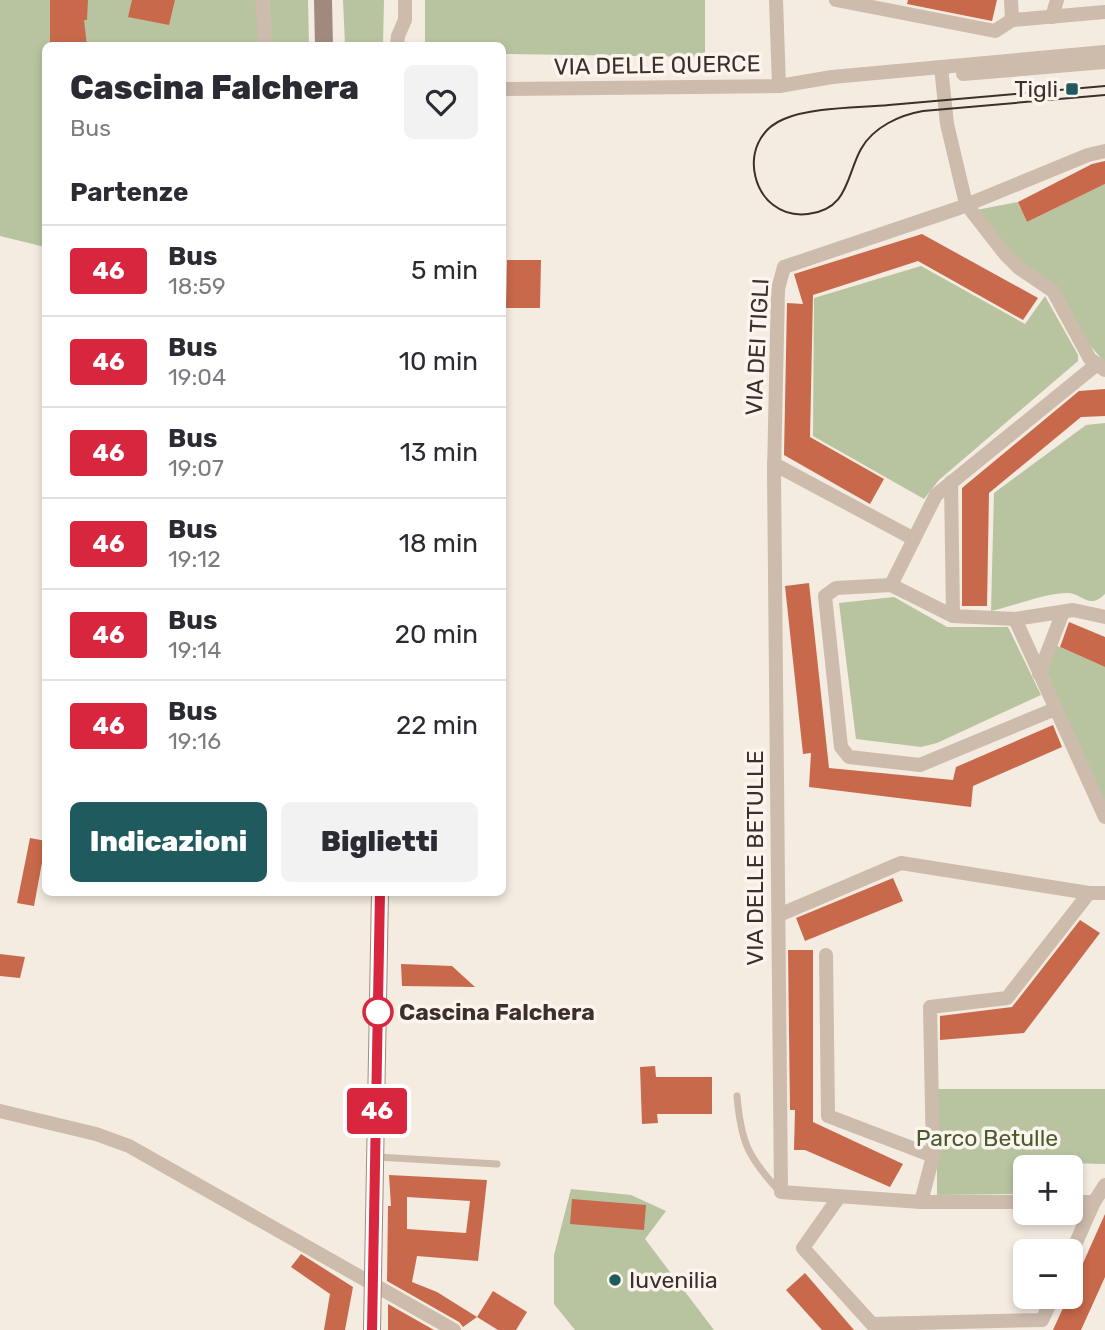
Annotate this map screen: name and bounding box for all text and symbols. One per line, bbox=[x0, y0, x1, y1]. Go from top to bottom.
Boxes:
street label: VIA DELLE QUERCE bbox=[553, 49, 761, 81]
button: heart bbox=[404, 65, 478, 139]
text: Cascina Falchera bbox=[70, 68, 359, 107]
place label: Tigli bbox=[1014, 75, 1058, 103]
marker: Tigli bbox=[1064, 81, 1080, 97]
text: Bus bbox=[70, 114, 111, 142]
text: Partenze bbox=[70, 177, 188, 208]
text: Bus bbox=[168, 241, 217, 272]
text: 5 min bbox=[411, 255, 478, 286]
text: 46 bbox=[92, 257, 125, 285]
text: 18:59 bbox=[168, 272, 226, 300]
street label: VIA DEI TIGLI bbox=[739, 278, 775, 416]
text: Bus bbox=[168, 332, 217, 363]
text: 10 min bbox=[399, 346, 478, 377]
text: 46 bbox=[92, 348, 125, 376]
text: 19:04 bbox=[168, 363, 226, 391]
text: Bus bbox=[168, 423, 217, 454]
text: 13 min bbox=[400, 437, 478, 468]
text: 46 bbox=[92, 439, 125, 467]
text: 19:07 bbox=[168, 454, 224, 482]
text: Bus bbox=[168, 514, 217, 545]
text: 18 min bbox=[399, 528, 478, 559]
text: 46 bbox=[92, 530, 125, 558]
text: 19:12 bbox=[168, 545, 221, 573]
text: Bus bbox=[168, 605, 217, 636]
text: 20 min bbox=[395, 619, 478, 650]
text: 46 bbox=[92, 621, 125, 649]
text: 19:14 bbox=[168, 636, 222, 664]
text: Bus bbox=[168, 696, 217, 727]
text: 22 min bbox=[396, 710, 478, 741]
text: 46 bbox=[92, 712, 125, 740]
text: 19:16 bbox=[168, 727, 221, 755]
street label: VIA DELLE BETULLE bbox=[741, 750, 769, 966]
button: Indicazioni bbox=[70, 802, 267, 882]
button: Biglietti bbox=[281, 802, 478, 882]
marker: Cascina Falchera bbox=[363, 997, 393, 1027]
place label: Cascina Falchera bbox=[399, 998, 595, 1026]
line badge: 46 bbox=[346, 1088, 408, 1134]
text: 46 bbox=[361, 1097, 393, 1125]
park label: Parco Betulle bbox=[916, 1124, 1058, 1152]
map controls bbox=[1013, 1155, 1083, 1309]
button: + bbox=[1013, 1155, 1083, 1225]
button: − bbox=[1013, 1239, 1083, 1309]
place label: Iuvenilia bbox=[629, 1266, 718, 1294]
marker: Iuvenilia bbox=[607, 1272, 623, 1288]

